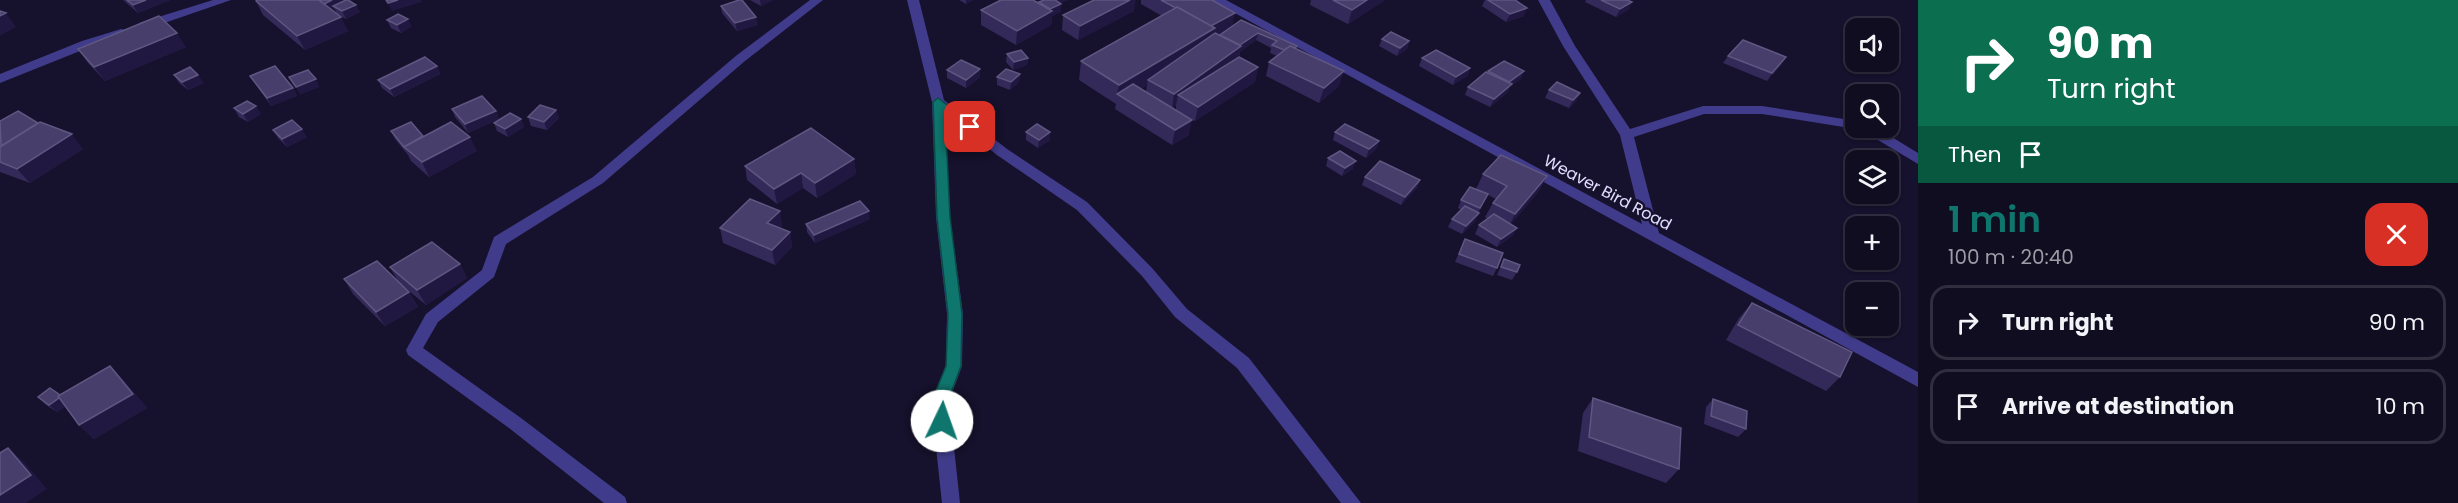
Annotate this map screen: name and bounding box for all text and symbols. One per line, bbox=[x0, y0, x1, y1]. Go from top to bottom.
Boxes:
text: 90 m bbox=[2047, 14, 2154, 73]
map controls bbox=[1845, 18, 1899, 336]
button: sound bbox=[1845, 18, 1899, 72]
icon: right bbox=[1948, 24, 2026, 102]
text: Turn right bbox=[2047, 70, 2176, 107]
button: search bbox=[1845, 84, 1899, 138]
pin bbox=[944, 101, 995, 152]
icon: arrive bbox=[953, 110, 986, 143]
icon: arrive bbox=[2014, 138, 2047, 171]
text: Then bbox=[1948, 139, 2002, 170]
street label: Weaver Bird Road bbox=[1540, 149, 1676, 236]
button: layers bbox=[1845, 150, 1899, 204]
text: 1 min bbox=[1948, 194, 2041, 245]
button: close bbox=[2365, 203, 2428, 266]
button: + bbox=[1845, 216, 1899, 270]
text: 100 m · 20:40 bbox=[1948, 243, 2074, 271]
button: − bbox=[1845, 282, 1899, 336]
icon: right bbox=[1951, 306, 1984, 339]
text: Turn right bbox=[2002, 307, 2113, 338]
text: 90 m bbox=[2369, 307, 2425, 338]
position arrow bbox=[910, 389, 974, 453]
icon: arrive bbox=[1951, 390, 1984, 423]
text: Arrive at destination bbox=[2002, 391, 2234, 422]
text: 10 m bbox=[2376, 391, 2425, 422]

